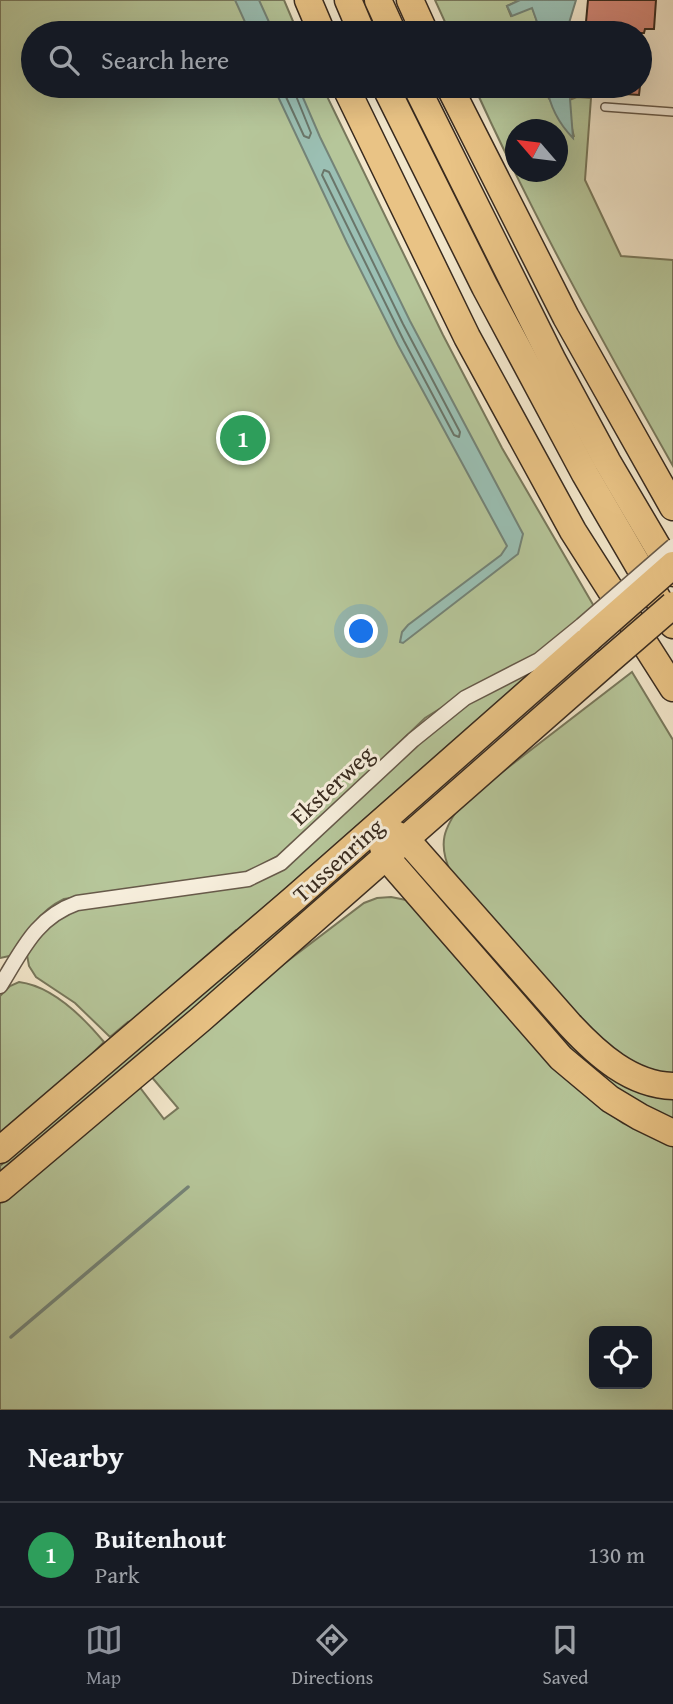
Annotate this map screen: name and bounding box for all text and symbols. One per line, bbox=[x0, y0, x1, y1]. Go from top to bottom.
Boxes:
search box bbox=[21, 21, 652, 98]
text: Search here bbox=[101, 40, 229, 79]
icon: search bbox=[45, 41, 83, 79]
north arrow bbox=[505, 119, 568, 182]
pin: 1 bbox=[220, 412, 266, 464]
your location bbox=[344, 614, 378, 648]
street label: Eksterweg bbox=[282, 737, 382, 833]
street label: Tussenring bbox=[285, 809, 391, 911]
map controls bbox=[589, 1326, 652, 1389]
button: locate bbox=[589, 1326, 652, 1389]
text: Nearby bbox=[28, 1434, 124, 1478]
text: Buitenhout bbox=[95, 1519, 226, 1558]
text: 1 bbox=[45, 1538, 57, 1571]
text: 130 m bbox=[588, 1538, 645, 1571]
text: Park bbox=[95, 1558, 139, 1591]
tab: Map bbox=[85, 1621, 123, 1691]
tab: Directions bbox=[292, 1621, 373, 1691]
tab: Saved bbox=[542, 1621, 588, 1691]

